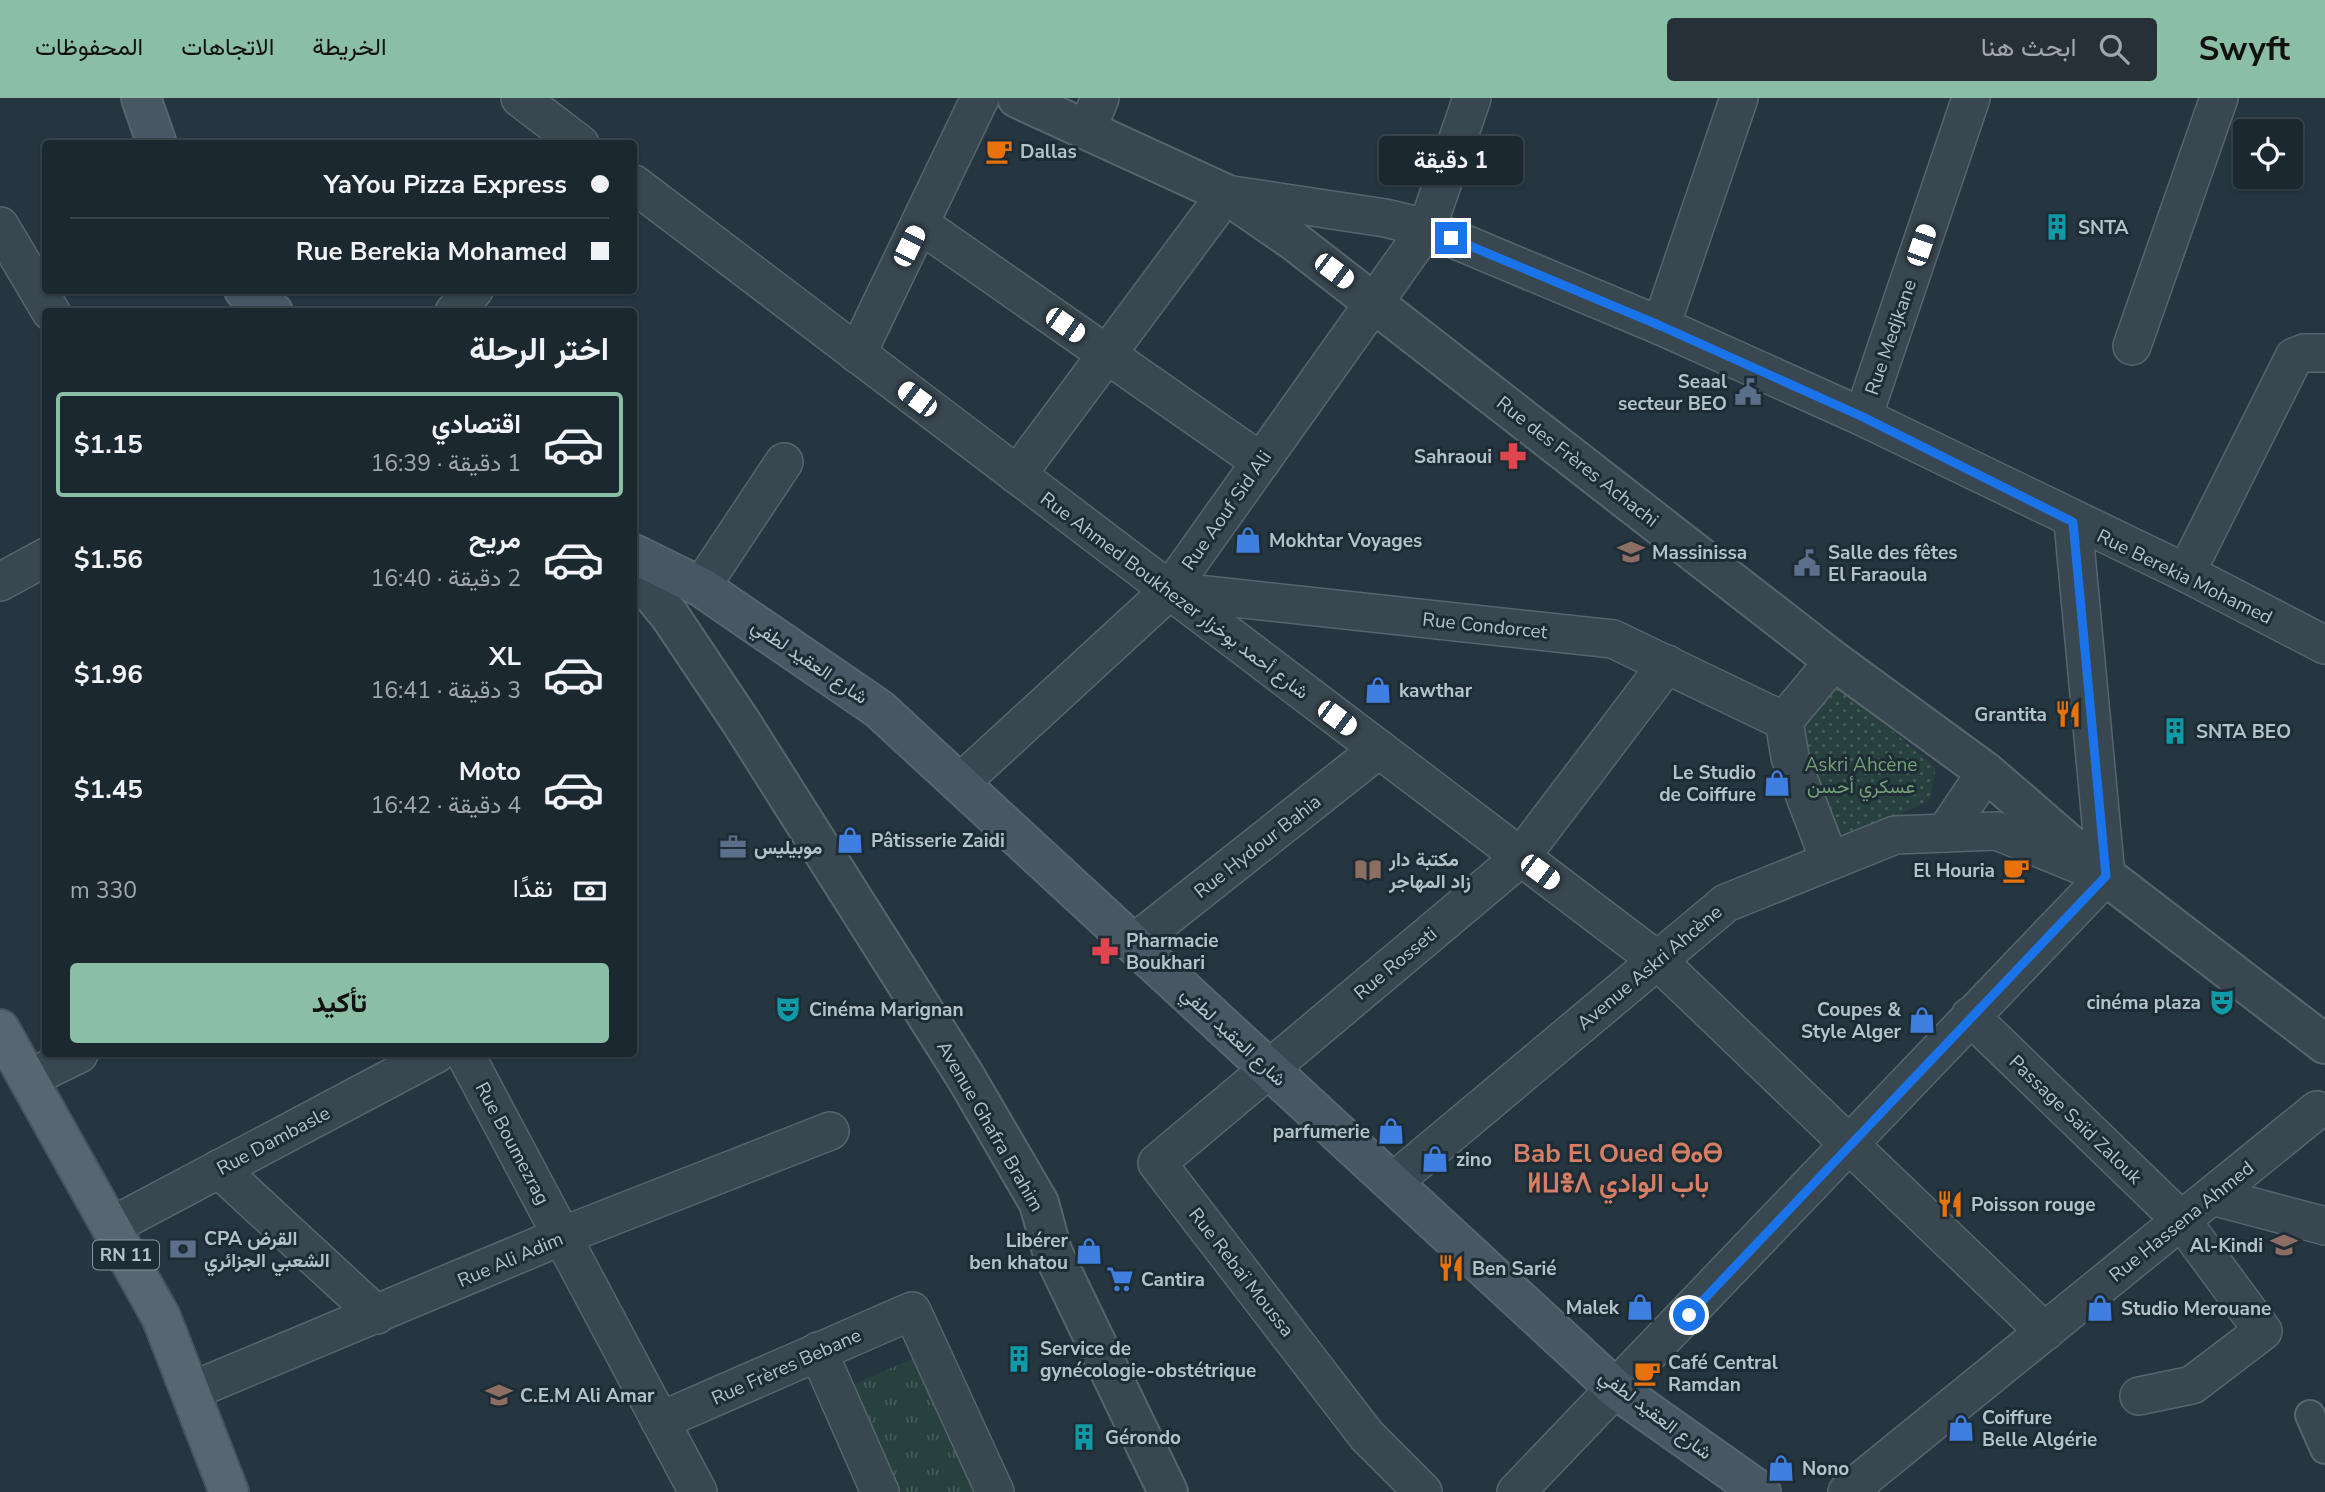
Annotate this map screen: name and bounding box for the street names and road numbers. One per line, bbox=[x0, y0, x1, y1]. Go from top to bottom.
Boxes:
street label: Rue Medjkane bbox=[1859, 276, 1923, 399]
street label: Rue des Frères Achachi bbox=[1491, 390, 1664, 533]
street label: Rue Aouf Sid Ali bbox=[1176, 446, 1278, 576]
street label: Rue Ahmed Boukhezer شارع أحمد بوخزار bbox=[1035, 486, 1314, 705]
street label: Rue Berekia Mohamed bbox=[2093, 523, 2277, 631]
street label: Rue Condorcet bbox=[1421, 607, 1549, 646]
street label: شارع العقيد لطفي bbox=[745, 613, 873, 712]
street label: Rue Hydour Bahia bbox=[1189, 789, 1327, 905]
street label: Avenue Askri Ahcène bbox=[1571, 899, 1728, 1036]
street label: Rue Rosseti bbox=[1349, 921, 1443, 1006]
street label: شارع العقيد لطفي bbox=[1174, 981, 1292, 1094]
street label: Avenue Ghafra Brahim bbox=[931, 1036, 1050, 1217]
street label: Passage Saïd Zalouk bbox=[2003, 1049, 2148, 1190]
street label: Rue Boumezrag bbox=[469, 1078, 555, 1209]
street label: Rue Dambasle bbox=[212, 1100, 335, 1182]
street label: Rue Hassena Ahmed bbox=[2104, 1155, 2259, 1288]
street label: Rue Rebaï Moussa bbox=[1183, 1203, 1300, 1343]
street label: Rue Ali Adim bbox=[453, 1226, 567, 1294]
road number: RN 11 bbox=[93, 1240, 159, 1270]
street label: Rue Frères Bebane bbox=[707, 1322, 865, 1412]
street label: شارع العقيد لطفي bbox=[1592, 1364, 1717, 1467]

